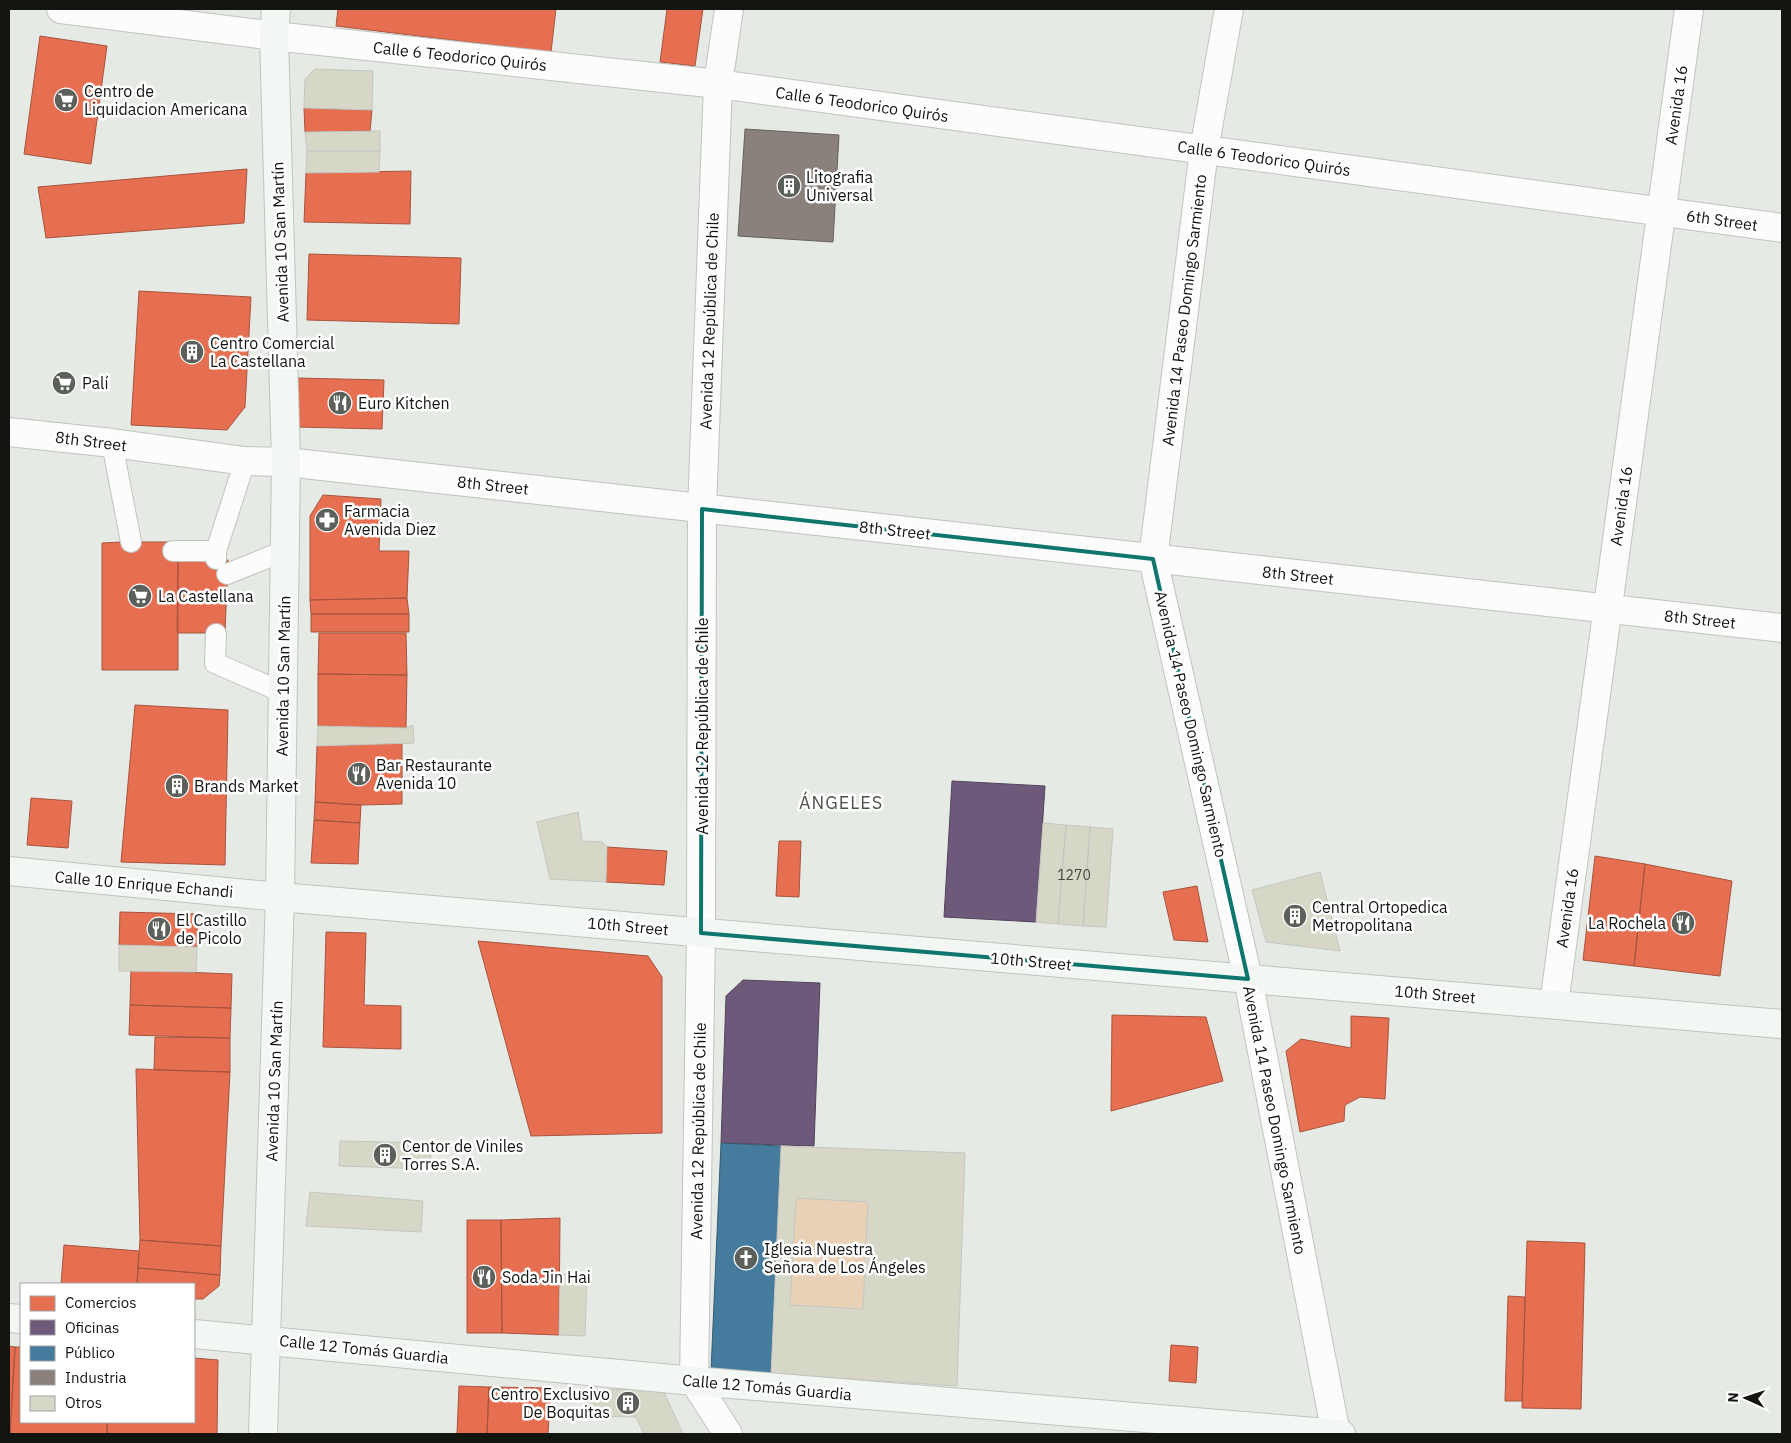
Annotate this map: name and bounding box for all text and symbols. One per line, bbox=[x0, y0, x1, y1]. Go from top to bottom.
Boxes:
street label: Calle 6 Teodorico Quirós bbox=[372, 37, 548, 75]
street label: Avenida 16 bbox=[1661, 64, 1691, 146]
place label: Centro de Liquidacion Americana bbox=[84, 81, 248, 119]
street label: Calle 6 Teodorico Quirós bbox=[774, 82, 950, 126]
supermarket icon: Centro de Liquidacion Americana bbox=[53, 87, 79, 113]
street label: Calle 6 Teodorico Quirós bbox=[1176, 136, 1352, 180]
street label: Avenida 10 San Martín bbox=[267, 161, 293, 323]
place label: Litografia Universal bbox=[806, 167, 873, 205]
building icon: Litografia Universal bbox=[776, 173, 802, 199]
street label: Avenida 14 Paseo Domingo Sarmiento bbox=[1157, 173, 1211, 447]
street label: 6th Street bbox=[1685, 205, 1759, 235]
street label: Avenida 12 República de Chile bbox=[695, 212, 723, 430]
place label: Centro Comercial La Castellana bbox=[210, 333, 334, 371]
building icon: Centro Comercial La Castellana bbox=[179, 339, 205, 365]
supermarket icon: Palí bbox=[51, 370, 77, 396]
place label: Palí bbox=[82, 373, 108, 393]
restaurant icon: Euro Kitchen bbox=[327, 390, 353, 416]
place label: Euro Kitchen bbox=[358, 393, 450, 413]
street label: 8th Street bbox=[54, 427, 128, 455]
street label: Avenida 16 bbox=[1606, 465, 1636, 547]
street label: 8th Street bbox=[456, 471, 530, 499]
place label: Farmacia Avenida Diez bbox=[344, 501, 436, 539]
pharmacy icon: Farmacia Avenida Diez bbox=[314, 507, 340, 533]
street label: 8th Street bbox=[858, 516, 932, 544]
street label: 8th Street bbox=[1261, 561, 1335, 589]
supermarket icon: La Castellana bbox=[127, 583, 153, 609]
place label: La Castellana bbox=[158, 586, 254, 606]
street label: Avenida 14 Paseo Domingo Sarmiento bbox=[1151, 589, 1232, 859]
street label: Avenida 10 San Martín bbox=[272, 595, 294, 757]
street label: 8th Street bbox=[1663, 605, 1737, 633]
street label: Avenida 12 República de Chile bbox=[692, 617, 712, 835]
place label: Bar Restaurante Avenida 10 bbox=[376, 755, 492, 793]
restaurant icon: Bar Restaurante Avenida 10 bbox=[346, 761, 372, 787]
building icon: Brands Market bbox=[164, 773, 190, 799]
place label: Brands Market bbox=[194, 776, 299, 796]
district label: ÁNGELES bbox=[799, 791, 883, 814]
street label: Calle 10 Enrique Echandi bbox=[54, 866, 234, 902]
house number: 1270 bbox=[1057, 866, 1091, 884]
street label: Avenida 16 bbox=[1552, 867, 1582, 949]
place label: Central Ortopedica Metropolitana bbox=[1312, 897, 1448, 935]
building icon: Central Ortopedica Metropolitana bbox=[1282, 903, 1308, 929]
place label: El Castillo de Picolo bbox=[176, 910, 247, 948]
restaurant icon: La Rochela bbox=[1670, 910, 1696, 936]
street label: 10th Street bbox=[586, 912, 670, 940]
place label: La Rochela bbox=[1588, 913, 1666, 933]
restaurant icon: El Castillo de Picolo bbox=[146, 916, 172, 942]
street label: 10th Street bbox=[989, 947, 1073, 975]
street label: 10th Street bbox=[1393, 980, 1477, 1008]
street label: Avenida 14 Paseo Domingo Sarmiento bbox=[1239, 984, 1311, 1256]
street label: Avenida 10 San Martín bbox=[261, 1000, 287, 1162]
street label: Avenida 12 República de Chile bbox=[686, 1022, 710, 1240]
place label: Centor de Viniles Torres S.A. bbox=[402, 1136, 524, 1174]
building icon: Centor de Viniles Torres S.A. bbox=[372, 1142, 398, 1168]
place label: Iglesia Nuestra Señora de Los Ángeles bbox=[764, 1239, 926, 1277]
church icon: Iglesia Nuestra Señora de Los Ángeles bbox=[733, 1245, 759, 1271]
restaurant icon: Soda Jin Hai bbox=[471, 1264, 497, 1290]
place label: Soda Jin Hai bbox=[502, 1267, 591, 1287]
legend bbox=[20, 1283, 195, 1423]
text: Comercios bbox=[65, 1293, 136, 1312]
text: Oficinas bbox=[65, 1318, 119, 1337]
street label: Calle 12 Tomás Guardia bbox=[278, 1330, 450, 1368]
text: Público bbox=[65, 1343, 115, 1362]
text: Industria bbox=[65, 1368, 126, 1387]
street label: Calle 12 Tomás Guardia bbox=[681, 1370, 853, 1404]
north arrow bbox=[1721, 1373, 1771, 1423]
place label: Centro Exclusivo De Boquitas bbox=[491, 1384, 610, 1422]
building icon: Centro Exclusivo De Boquitas bbox=[615, 1390, 641, 1416]
text: N bbox=[1724, 1392, 1742, 1403]
text: Otros bbox=[65, 1393, 102, 1412]

